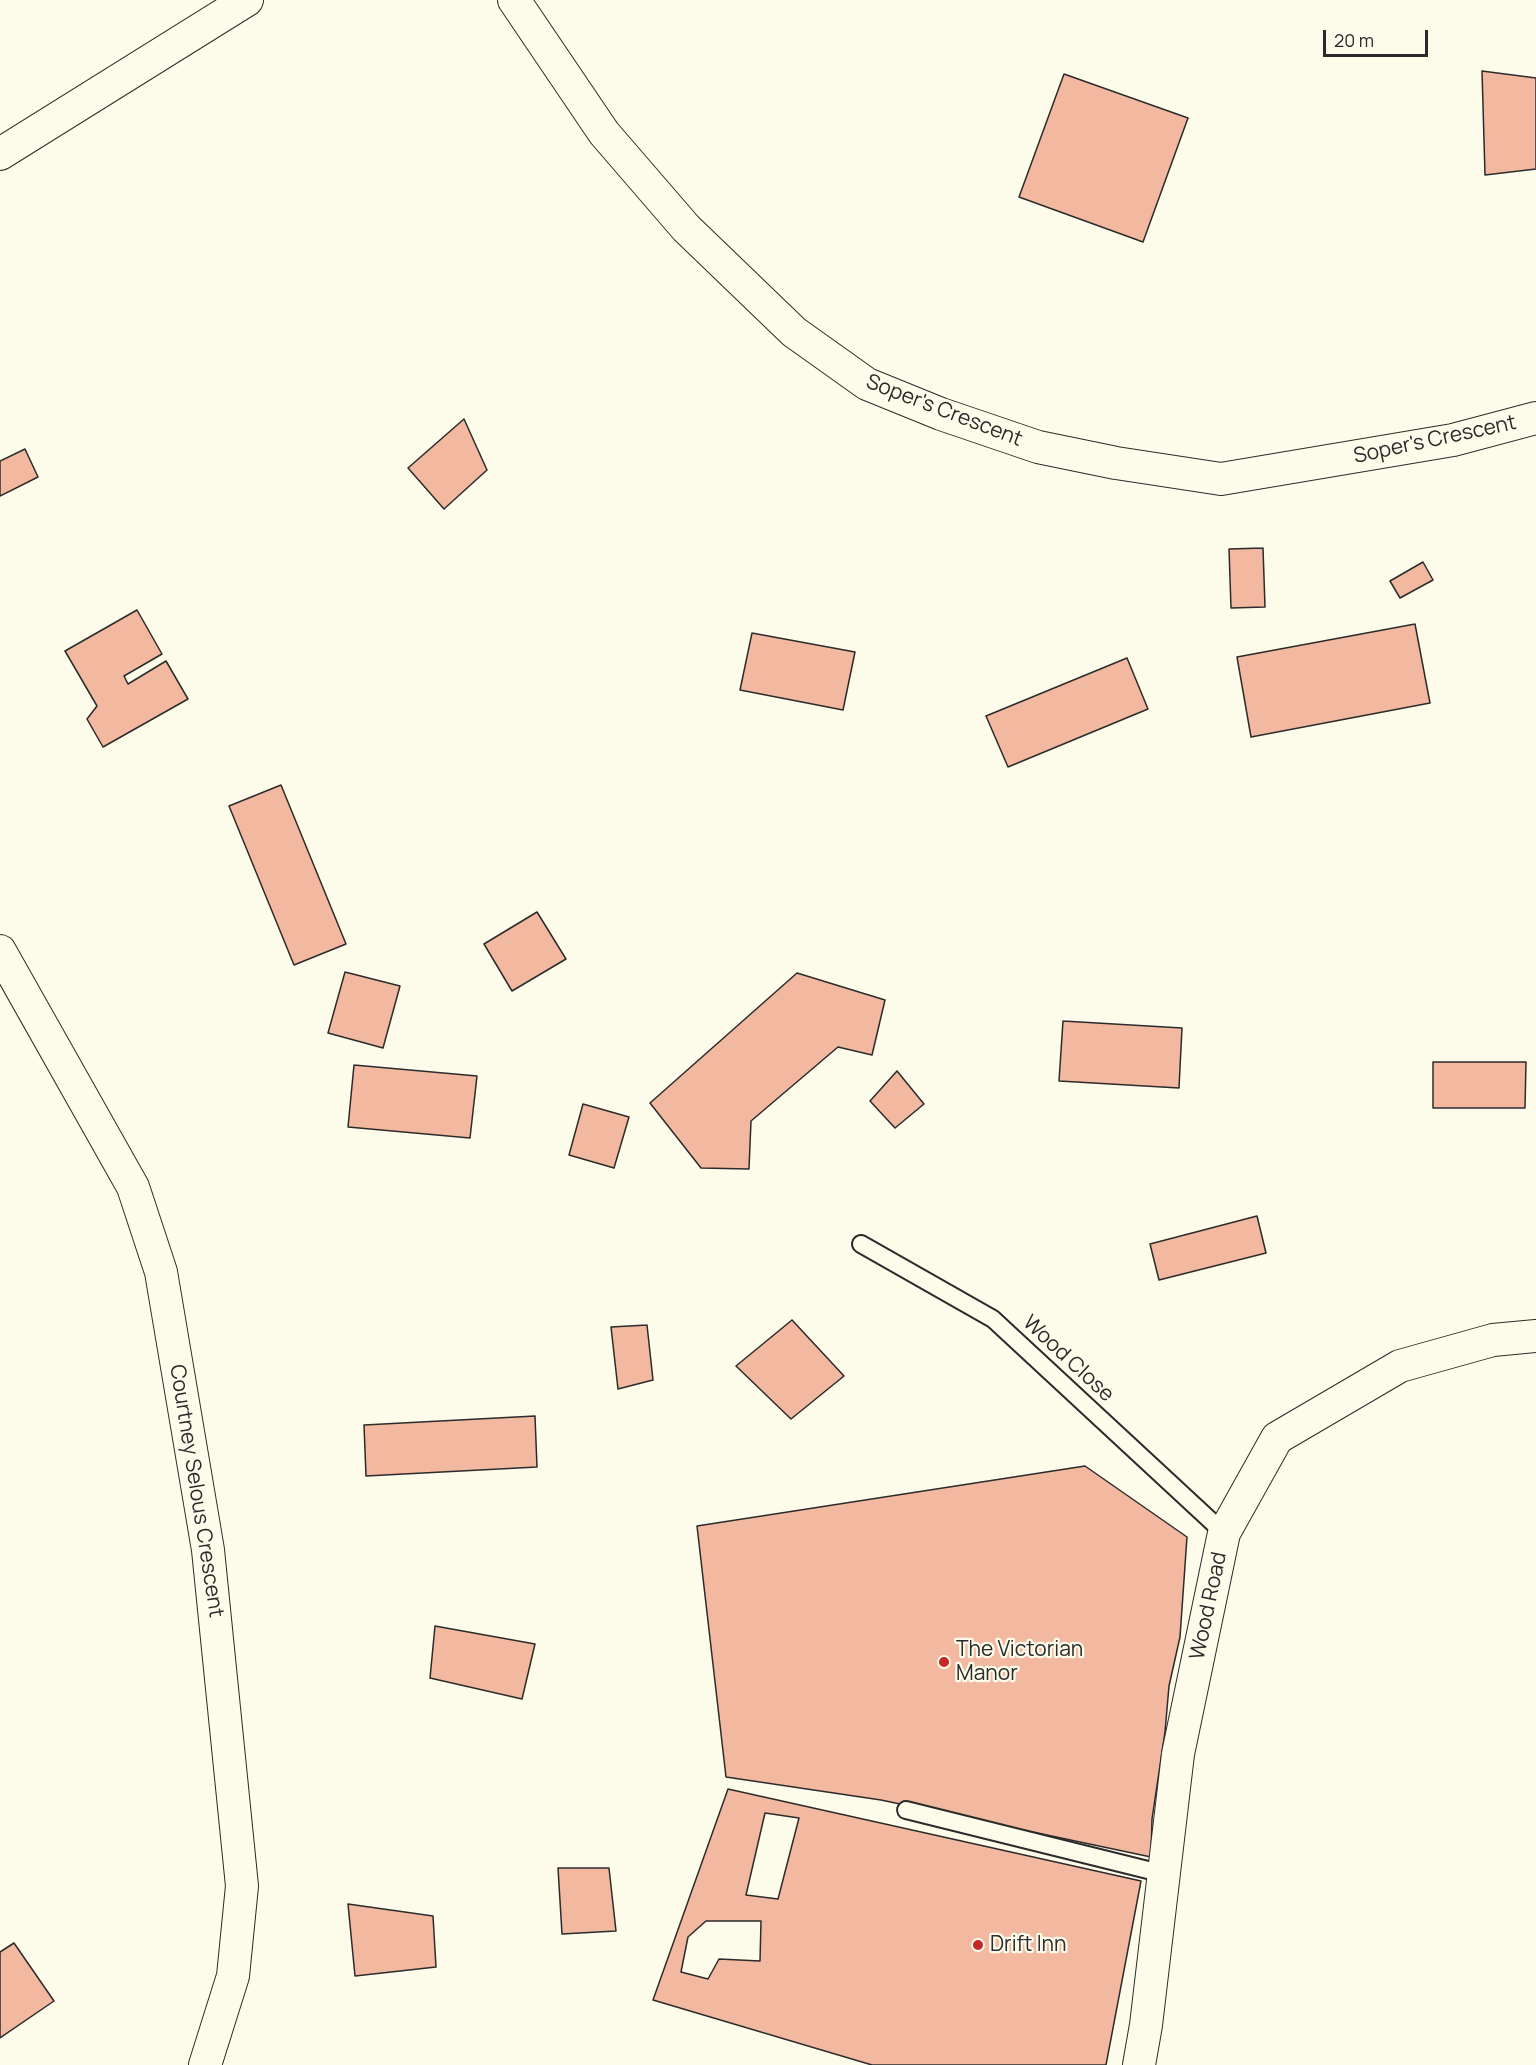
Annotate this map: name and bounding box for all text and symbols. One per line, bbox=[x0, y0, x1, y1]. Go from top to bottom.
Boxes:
scale bar bbox=[1326, 18, 1431, 56]
text: 20 m bbox=[1334, 28, 1374, 52]
street label: Soper's Crescent bbox=[862, 370, 1026, 452]
street label: Soper's Crescent bbox=[1351, 410, 1519, 470]
street label: Wood Close bbox=[1017, 1310, 1119, 1408]
street label: Courtney Selous Crescent bbox=[164, 1363, 228, 1619]
street label: Wood Road bbox=[1185, 1550, 1233, 1662]
place label: The Victorian Manor bbox=[956, 1637, 1083, 1687]
marker: The Victorian Manor bbox=[937, 1655, 951, 1669]
place label: Drift Inn bbox=[990, 1932, 1066, 1958]
marker: Drift Inn bbox=[971, 1938, 985, 1952]

